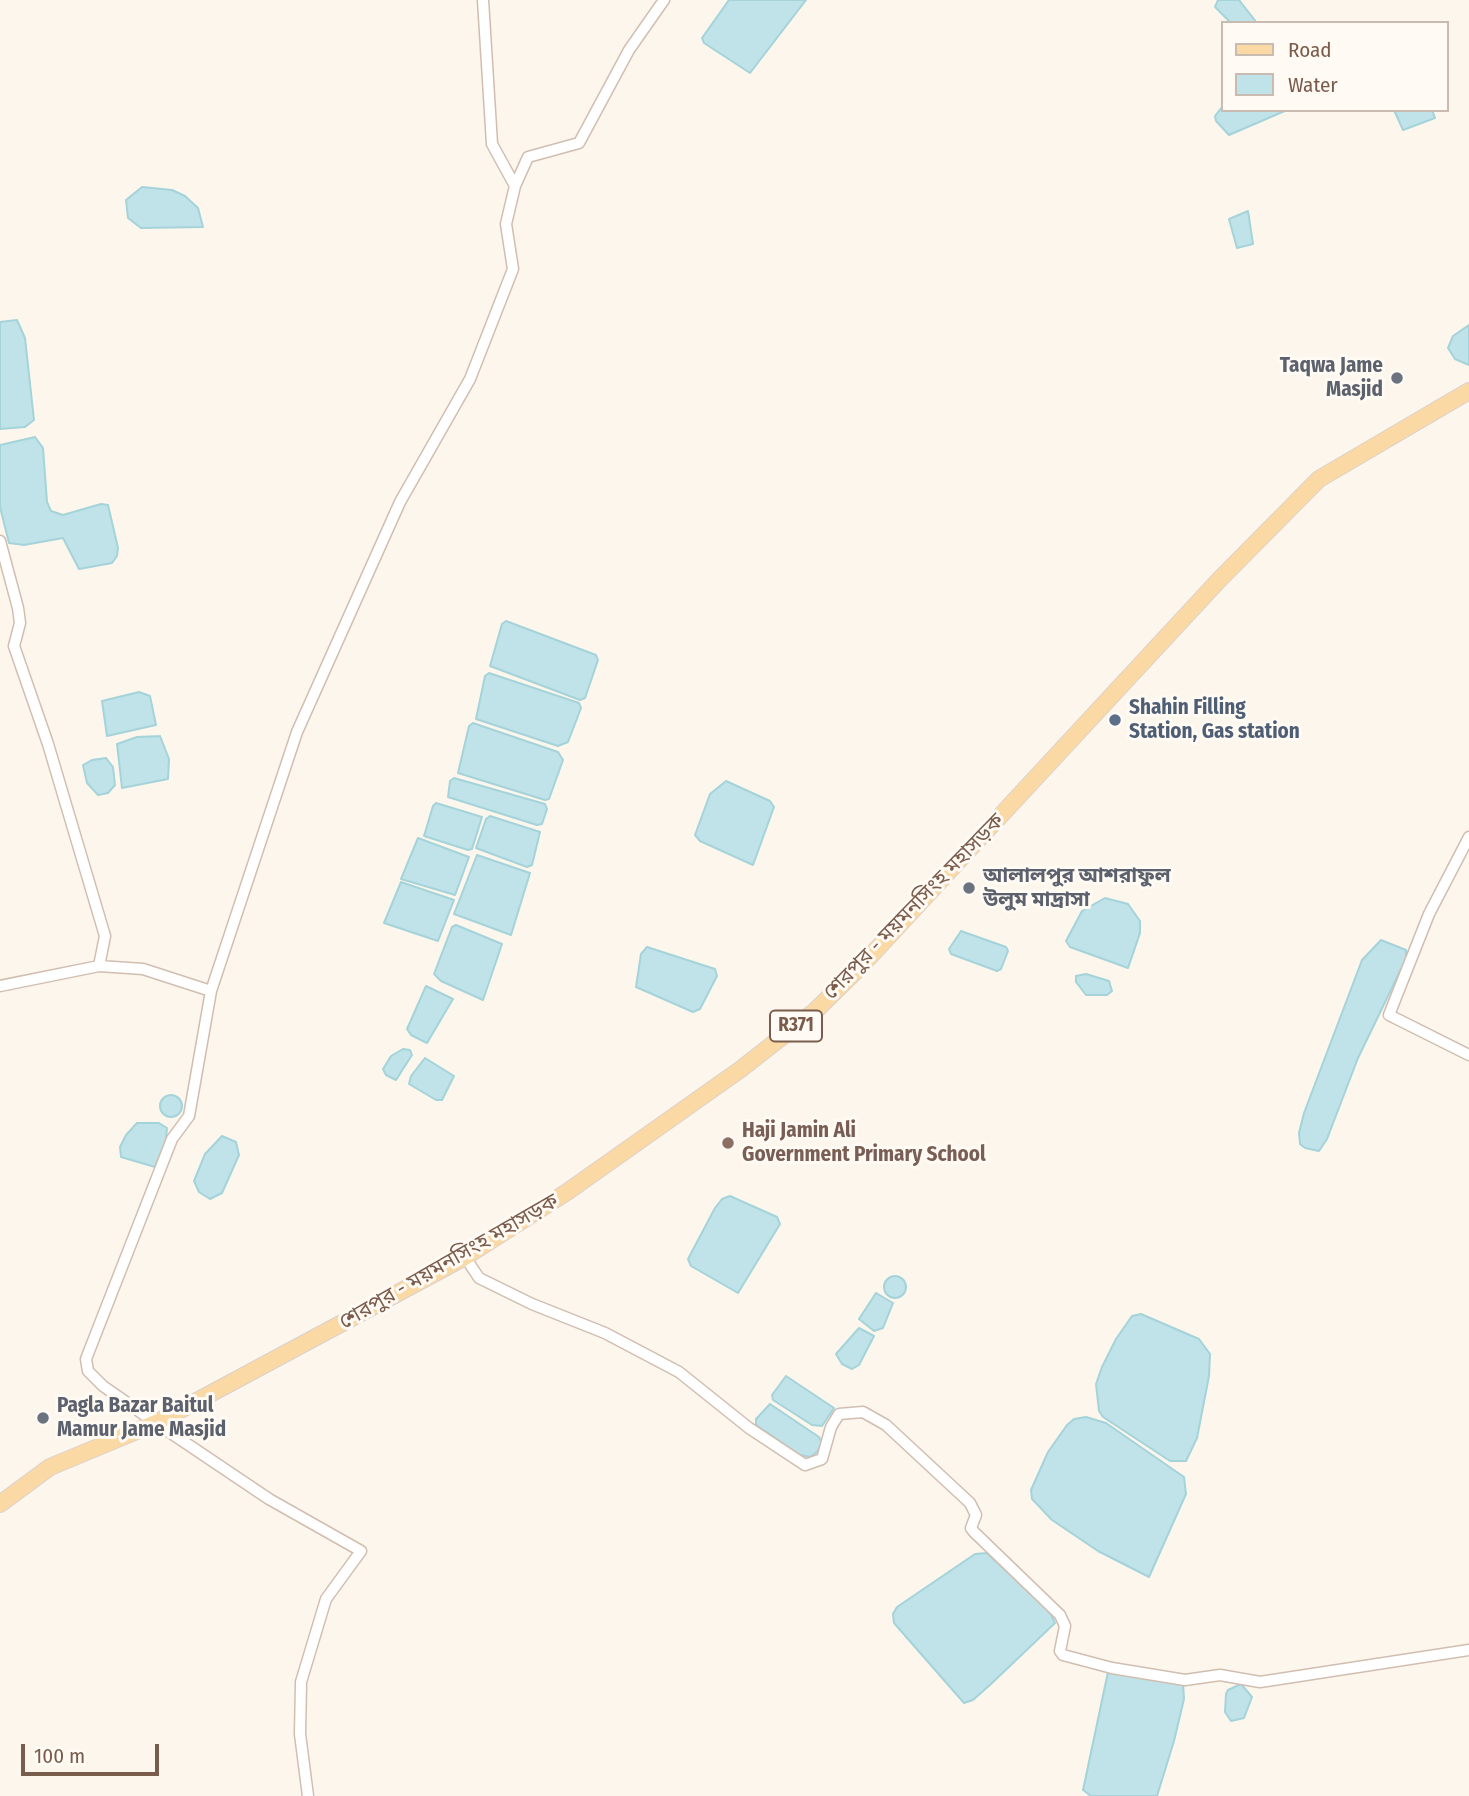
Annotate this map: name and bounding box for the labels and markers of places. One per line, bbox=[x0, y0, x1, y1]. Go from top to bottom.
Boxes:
place label: Taqwa Jame Masjid bbox=[1280, 353, 1383, 403]
marker: Taqwa Jame Masjid bbox=[1389, 370, 1405, 386]
place label: Shahin Filling Station, Gas station bbox=[1129, 695, 1300, 745]
marker: Shahin Filling Station, Gas station bbox=[1107, 712, 1123, 728]
place label: আলালপুর আশরাফুল উলুম মাদ্রাসা bbox=[983, 863, 1171, 913]
marker: আলালপুর আশরাফুল উলুম মাদ্রাসা bbox=[961, 880, 977, 896]
place label: Haji Jamin Ali Government Primary School bbox=[742, 1118, 986, 1168]
marker: Haji Jamin Ali Government Primary School bbox=[720, 1135, 736, 1151]
place label: Pagla Bazar Baitul Mamur Jame Masjid bbox=[57, 1393, 226, 1443]
marker: Pagla Bazar Baitul Mamur Jame Masjid bbox=[35, 1410, 51, 1426]

